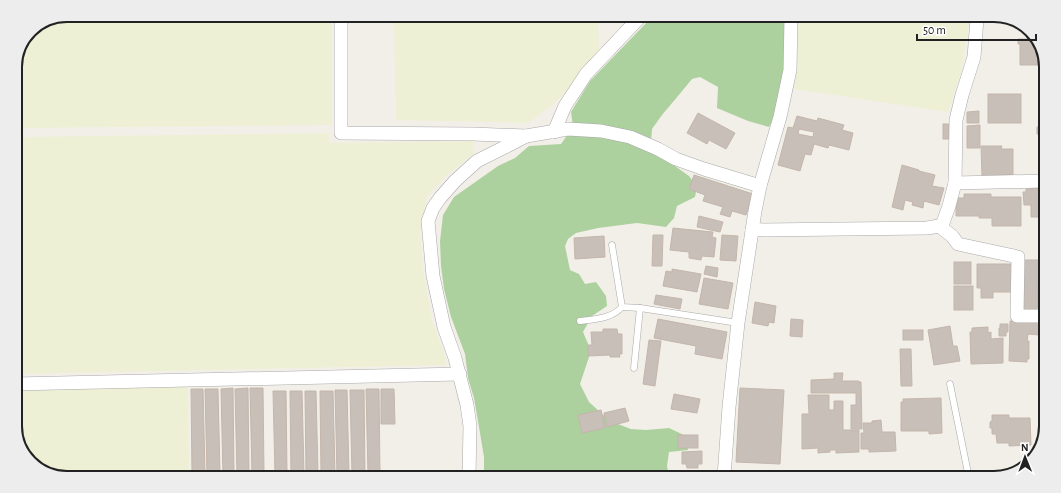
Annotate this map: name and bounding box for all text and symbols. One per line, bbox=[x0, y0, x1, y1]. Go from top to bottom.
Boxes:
scale bar bbox=[917, 16, 1036, 42]
text: 50 m bbox=[923, 24, 946, 36]
north arrow bbox=[1005, 437, 1045, 477]
text: N bbox=[1021, 442, 1029, 453]

